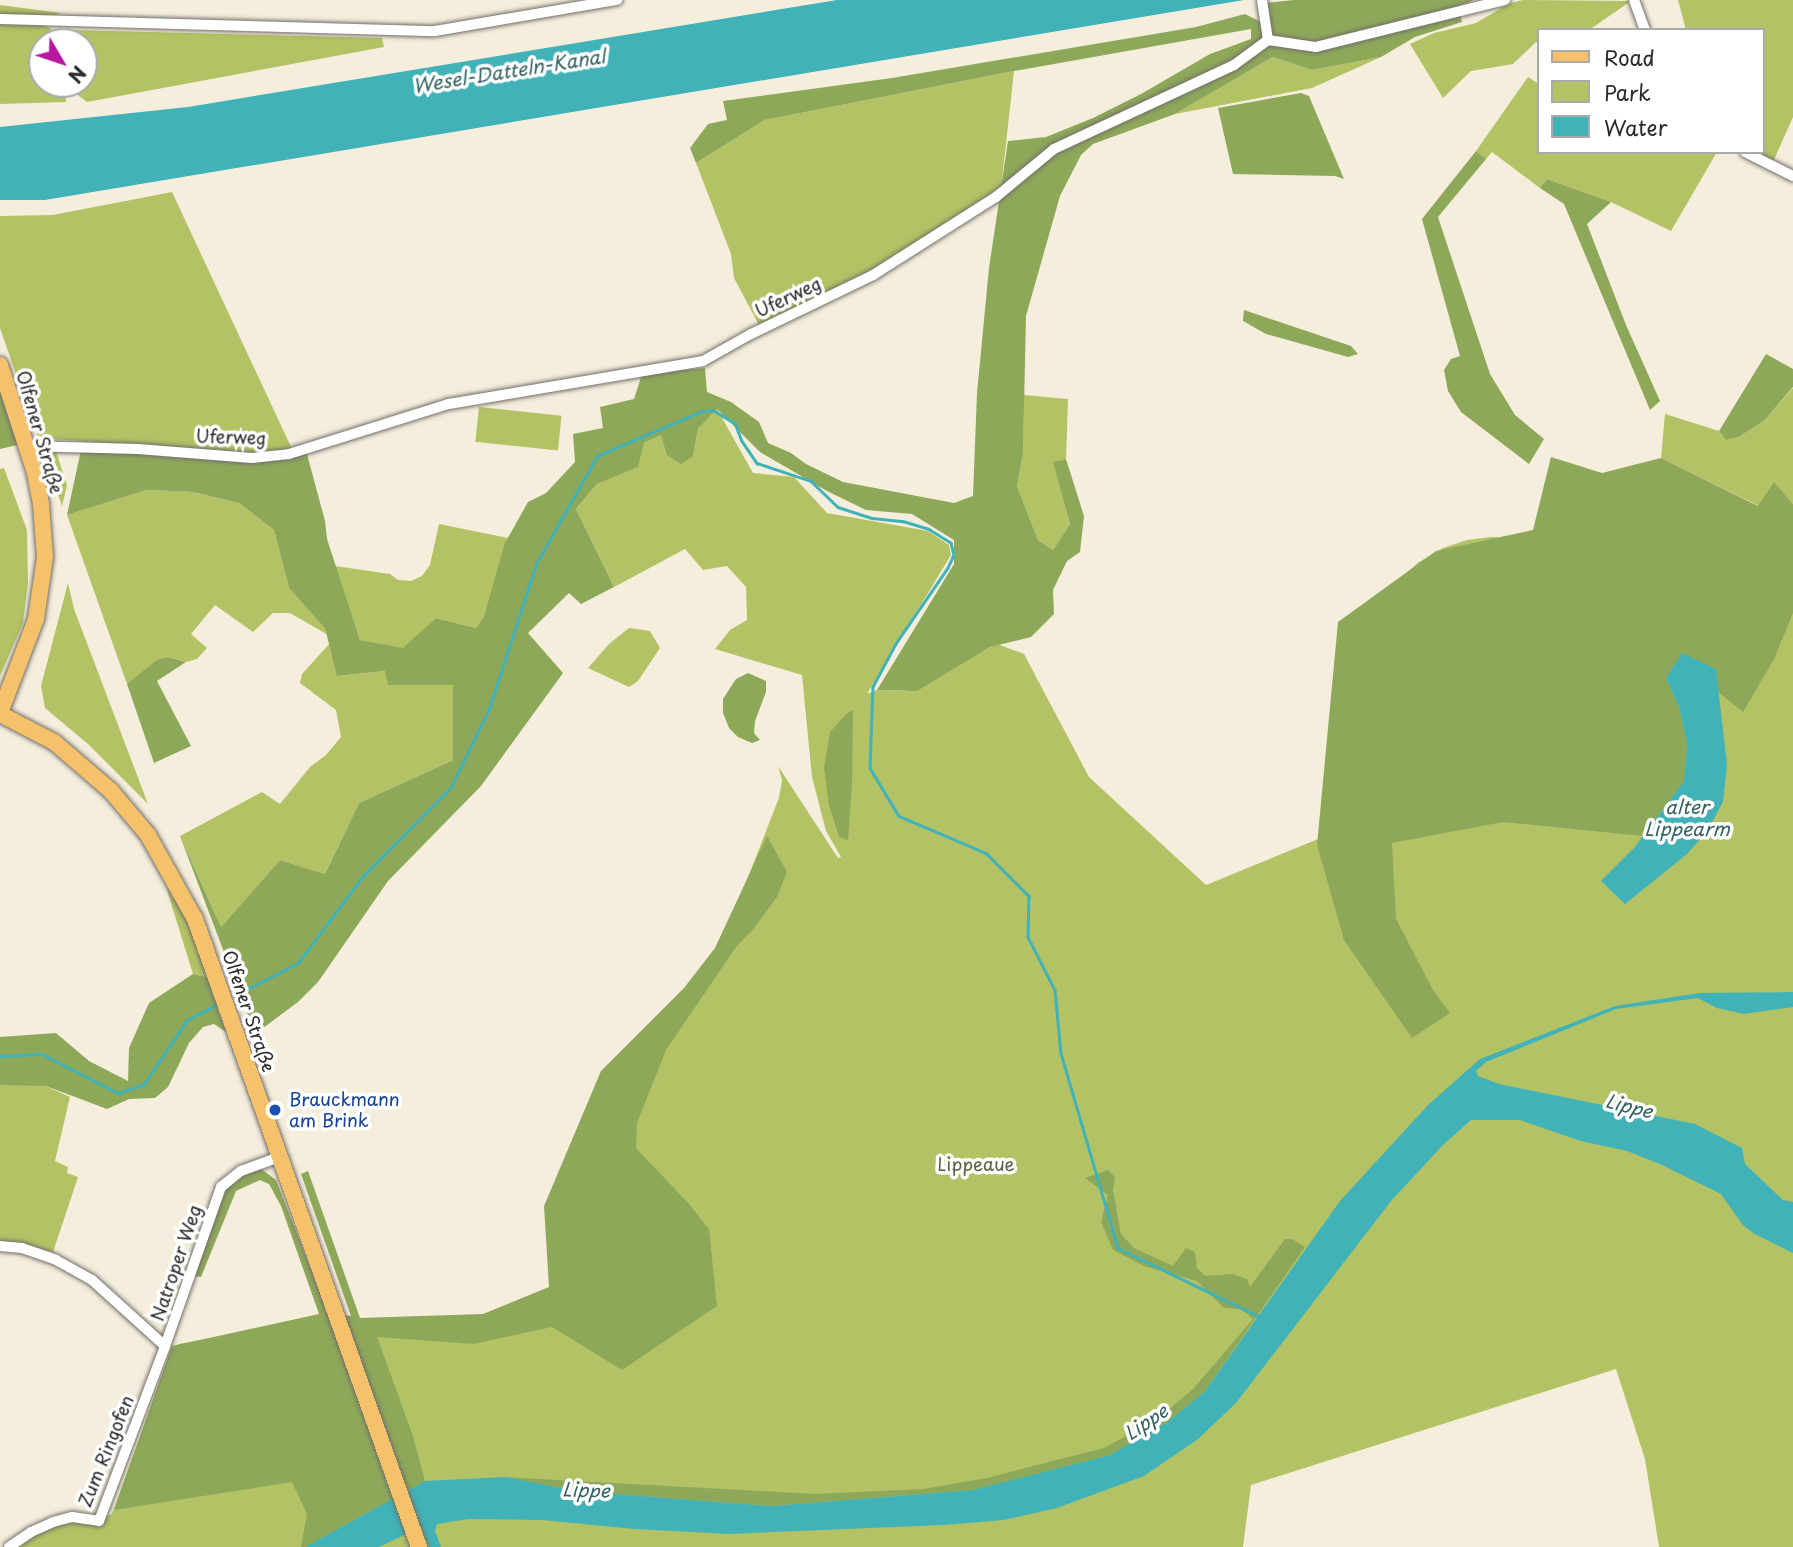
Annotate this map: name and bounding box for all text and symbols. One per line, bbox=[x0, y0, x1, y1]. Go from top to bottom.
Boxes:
north arrow bbox=[28, 28, 98, 98]
legend bbox=[1538, 28, 1765, 154]
text: Road bbox=[1604, 41, 1655, 73]
water label: Wesel-Datteln-Kanal bbox=[411, 45, 607, 97]
text: N bbox=[62, 60, 93, 90]
text: Park bbox=[1604, 76, 1651, 108]
text: Water bbox=[1604, 111, 1667, 143]
street label: Uferweg bbox=[751, 272, 825, 322]
street label: Olfener Straße bbox=[12, 367, 68, 497]
street label: Uferweg bbox=[195, 425, 267, 449]
water label: alter Lippearm bbox=[1644, 796, 1730, 840]
street label: Olfener Straße bbox=[218, 947, 280, 1075]
place label: Brauckmann am Brink bbox=[289, 1089, 400, 1132]
water label: Lippe bbox=[1603, 1089, 1655, 1123]
marker: Brauckmann am Brink bbox=[267, 1102, 283, 1118]
park label: Lippeaue bbox=[937, 1153, 1015, 1175]
street label: Natroper Weg bbox=[146, 1202, 206, 1324]
street label: Zum Ringofen bbox=[74, 1392, 138, 1510]
water label: Lippe bbox=[1120, 1399, 1172, 1445]
water label: Lippe bbox=[562, 1478, 610, 1502]

